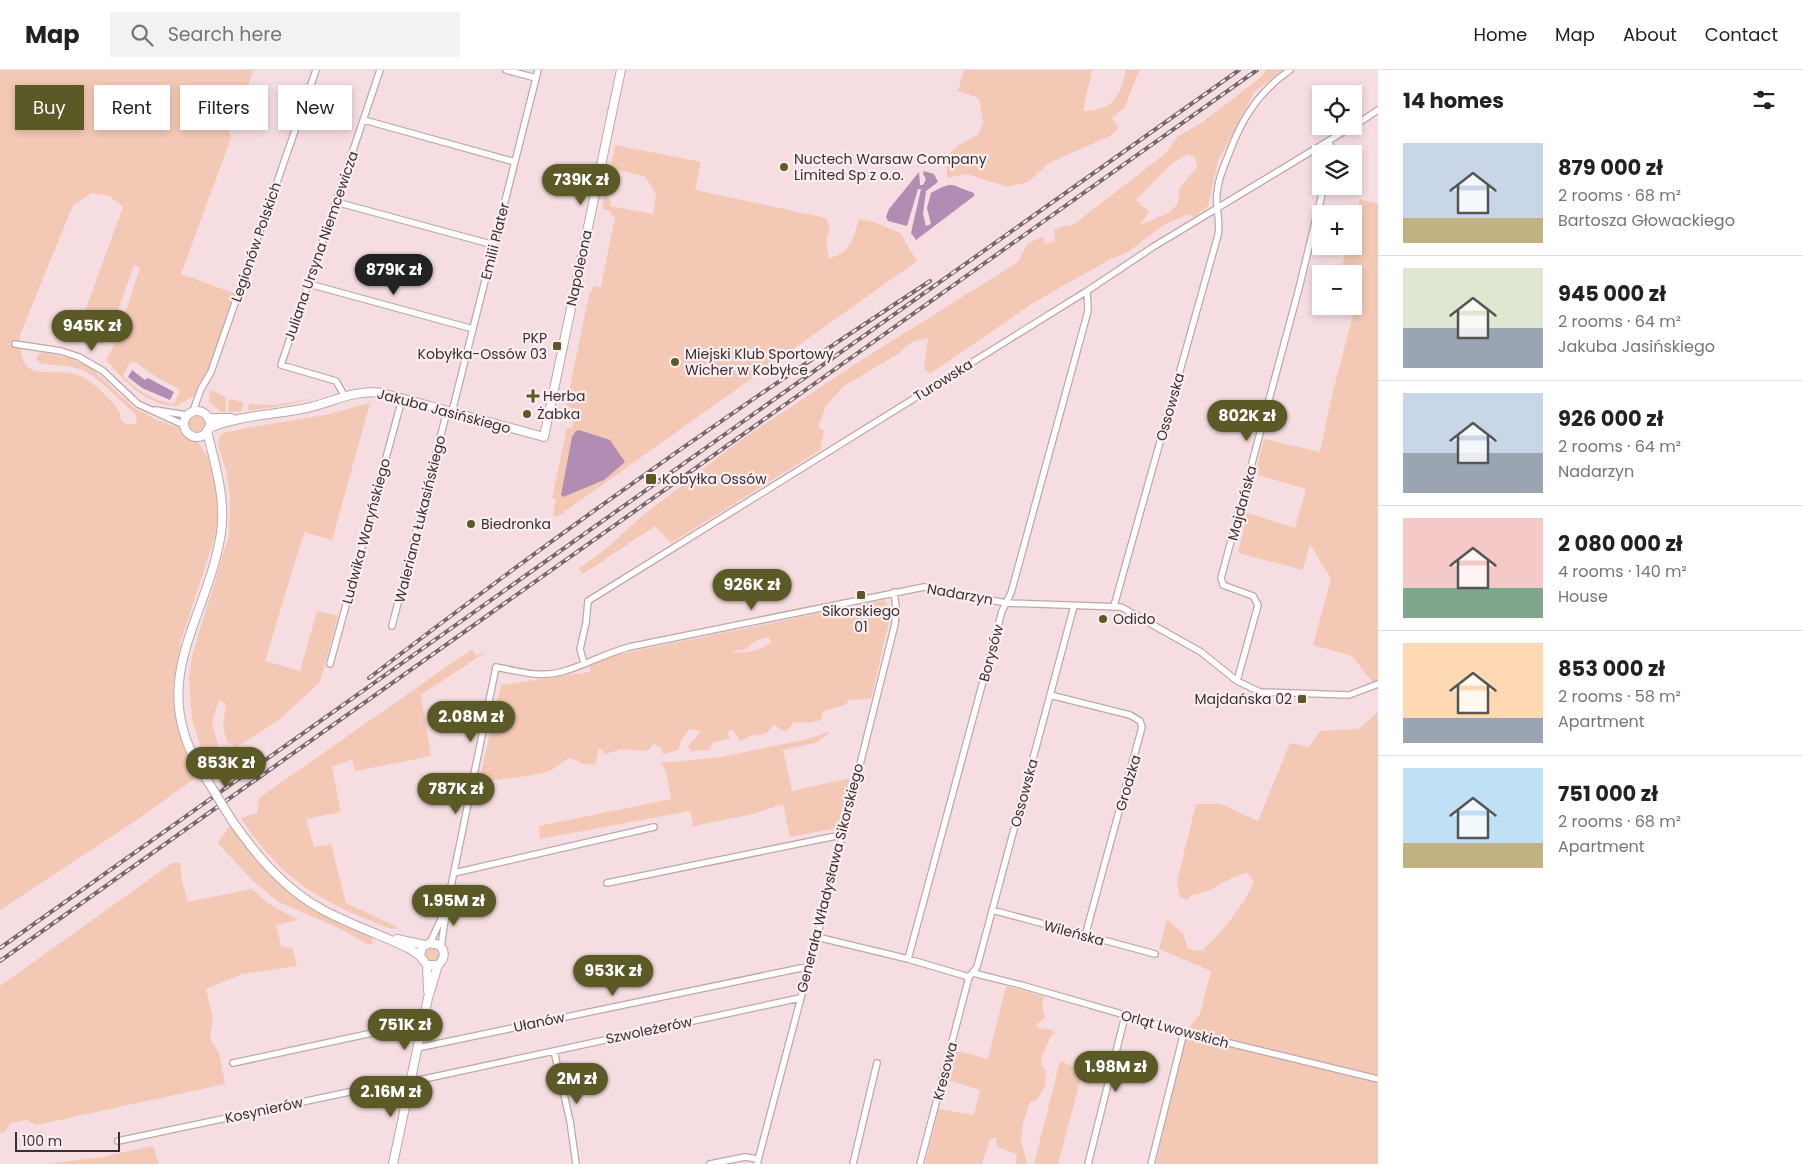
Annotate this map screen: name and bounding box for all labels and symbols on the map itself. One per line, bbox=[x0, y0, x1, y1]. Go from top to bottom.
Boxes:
street label: Juliana Ursyna Niemcewicza bbox=[279, 148, 363, 344]
place label: Nuctech Warsaw Company Limited Sp z o.o. bbox=[794, 149, 987, 185]
marker: Nuctech Warsaw Company Limited Sp z o.o. bbox=[778, 161, 790, 173]
pin: 739K zł bbox=[535, 164, 627, 206]
street label: Legionów Polskich bbox=[226, 179, 286, 305]
street label: Emilii Plater bbox=[476, 200, 514, 282]
street label: Napoleona bbox=[561, 228, 597, 308]
pin: 879K zł bbox=[348, 254, 440, 296]
pin: 945K zł bbox=[46, 310, 138, 352]
place label: PKP Kobyłka-Ossów 03 bbox=[418, 328, 547, 364]
marker: PKP Kobyłka-Ossów 03 bbox=[551, 340, 563, 352]
place label: Miejski Klub Sportowy Wicher w Kobyłce bbox=[685, 344, 834, 380]
street label: Turowska bbox=[910, 354, 976, 406]
marker: Miejski Klub Sportowy Wicher w Kobyłce bbox=[669, 356, 681, 368]
street label: Ossowska bbox=[1151, 371, 1189, 443]
street label: Jakuba Jasińskiego bbox=[375, 384, 513, 438]
place label: Herba bbox=[543, 386, 586, 406]
marker: Herba bbox=[527, 390, 539, 402]
pin: 802K zł bbox=[1201, 400, 1293, 442]
place label: Żabka bbox=[537, 404, 580, 424]
marker: Żabka bbox=[521, 408, 533, 420]
street label: Waleriana Łukasińskiego bbox=[389, 433, 451, 605]
street label: Ludwika Waryńskiego bbox=[337, 456, 395, 606]
street label: Majdańska bbox=[1222, 463, 1262, 543]
place label: Kobyłka Ossów bbox=[662, 469, 767, 489]
marker: Kobyłka Ossów bbox=[644, 472, 658, 486]
place label: Biedronka bbox=[481, 514, 551, 534]
marker: Biedronka bbox=[465, 518, 477, 530]
pin: 926K zł bbox=[706, 568, 798, 611]
street label: Nadarzyn bbox=[925, 578, 995, 610]
marker: Sikorskiego 01 bbox=[855, 589, 867, 601]
place label: Sikorskiego 01 bbox=[822, 601, 900, 637]
place label: Odido bbox=[1113, 609, 1155, 629]
marker: Odido bbox=[1097, 613, 1109, 625]
street label: Borysów bbox=[974, 622, 1008, 684]
place label: Majdańska 02 bbox=[1195, 689, 1292, 709]
marker: Majdańska 02 bbox=[1296, 693, 1308, 705]
pin: 2.08M zł bbox=[419, 700, 523, 743]
pin: 853K zł bbox=[180, 746, 272, 789]
street label: Grodzka bbox=[1110, 753, 1146, 813]
street label: Ossowska bbox=[1005, 757, 1043, 829]
street label: Generała Władysława Sikorskiego bbox=[792, 761, 868, 995]
pin: 787K zł bbox=[410, 772, 502, 815]
pin: 1.95M zł bbox=[402, 884, 506, 927]
street label: Wileńska bbox=[1041, 915, 1107, 951]
pin: 953K zł bbox=[567, 954, 659, 997]
street label: Orląt Lwowskich bbox=[1119, 1005, 1231, 1053]
street label: Ułanów bbox=[512, 1007, 567, 1037]
pin: 751K zł bbox=[359, 1008, 451, 1051]
street label: Szwoleżerów bbox=[604, 1011, 695, 1049]
street label: Kresowa bbox=[928, 1040, 962, 1102]
pin: 1.98M zł bbox=[1064, 1050, 1168, 1093]
pin: 2M zł bbox=[542, 1062, 612, 1105]
pin: 2.16M zł bbox=[339, 1076, 443, 1118]
street label: Kosynierów bbox=[223, 1092, 305, 1128]
scale bar bbox=[15, 1129, 120, 1152]

